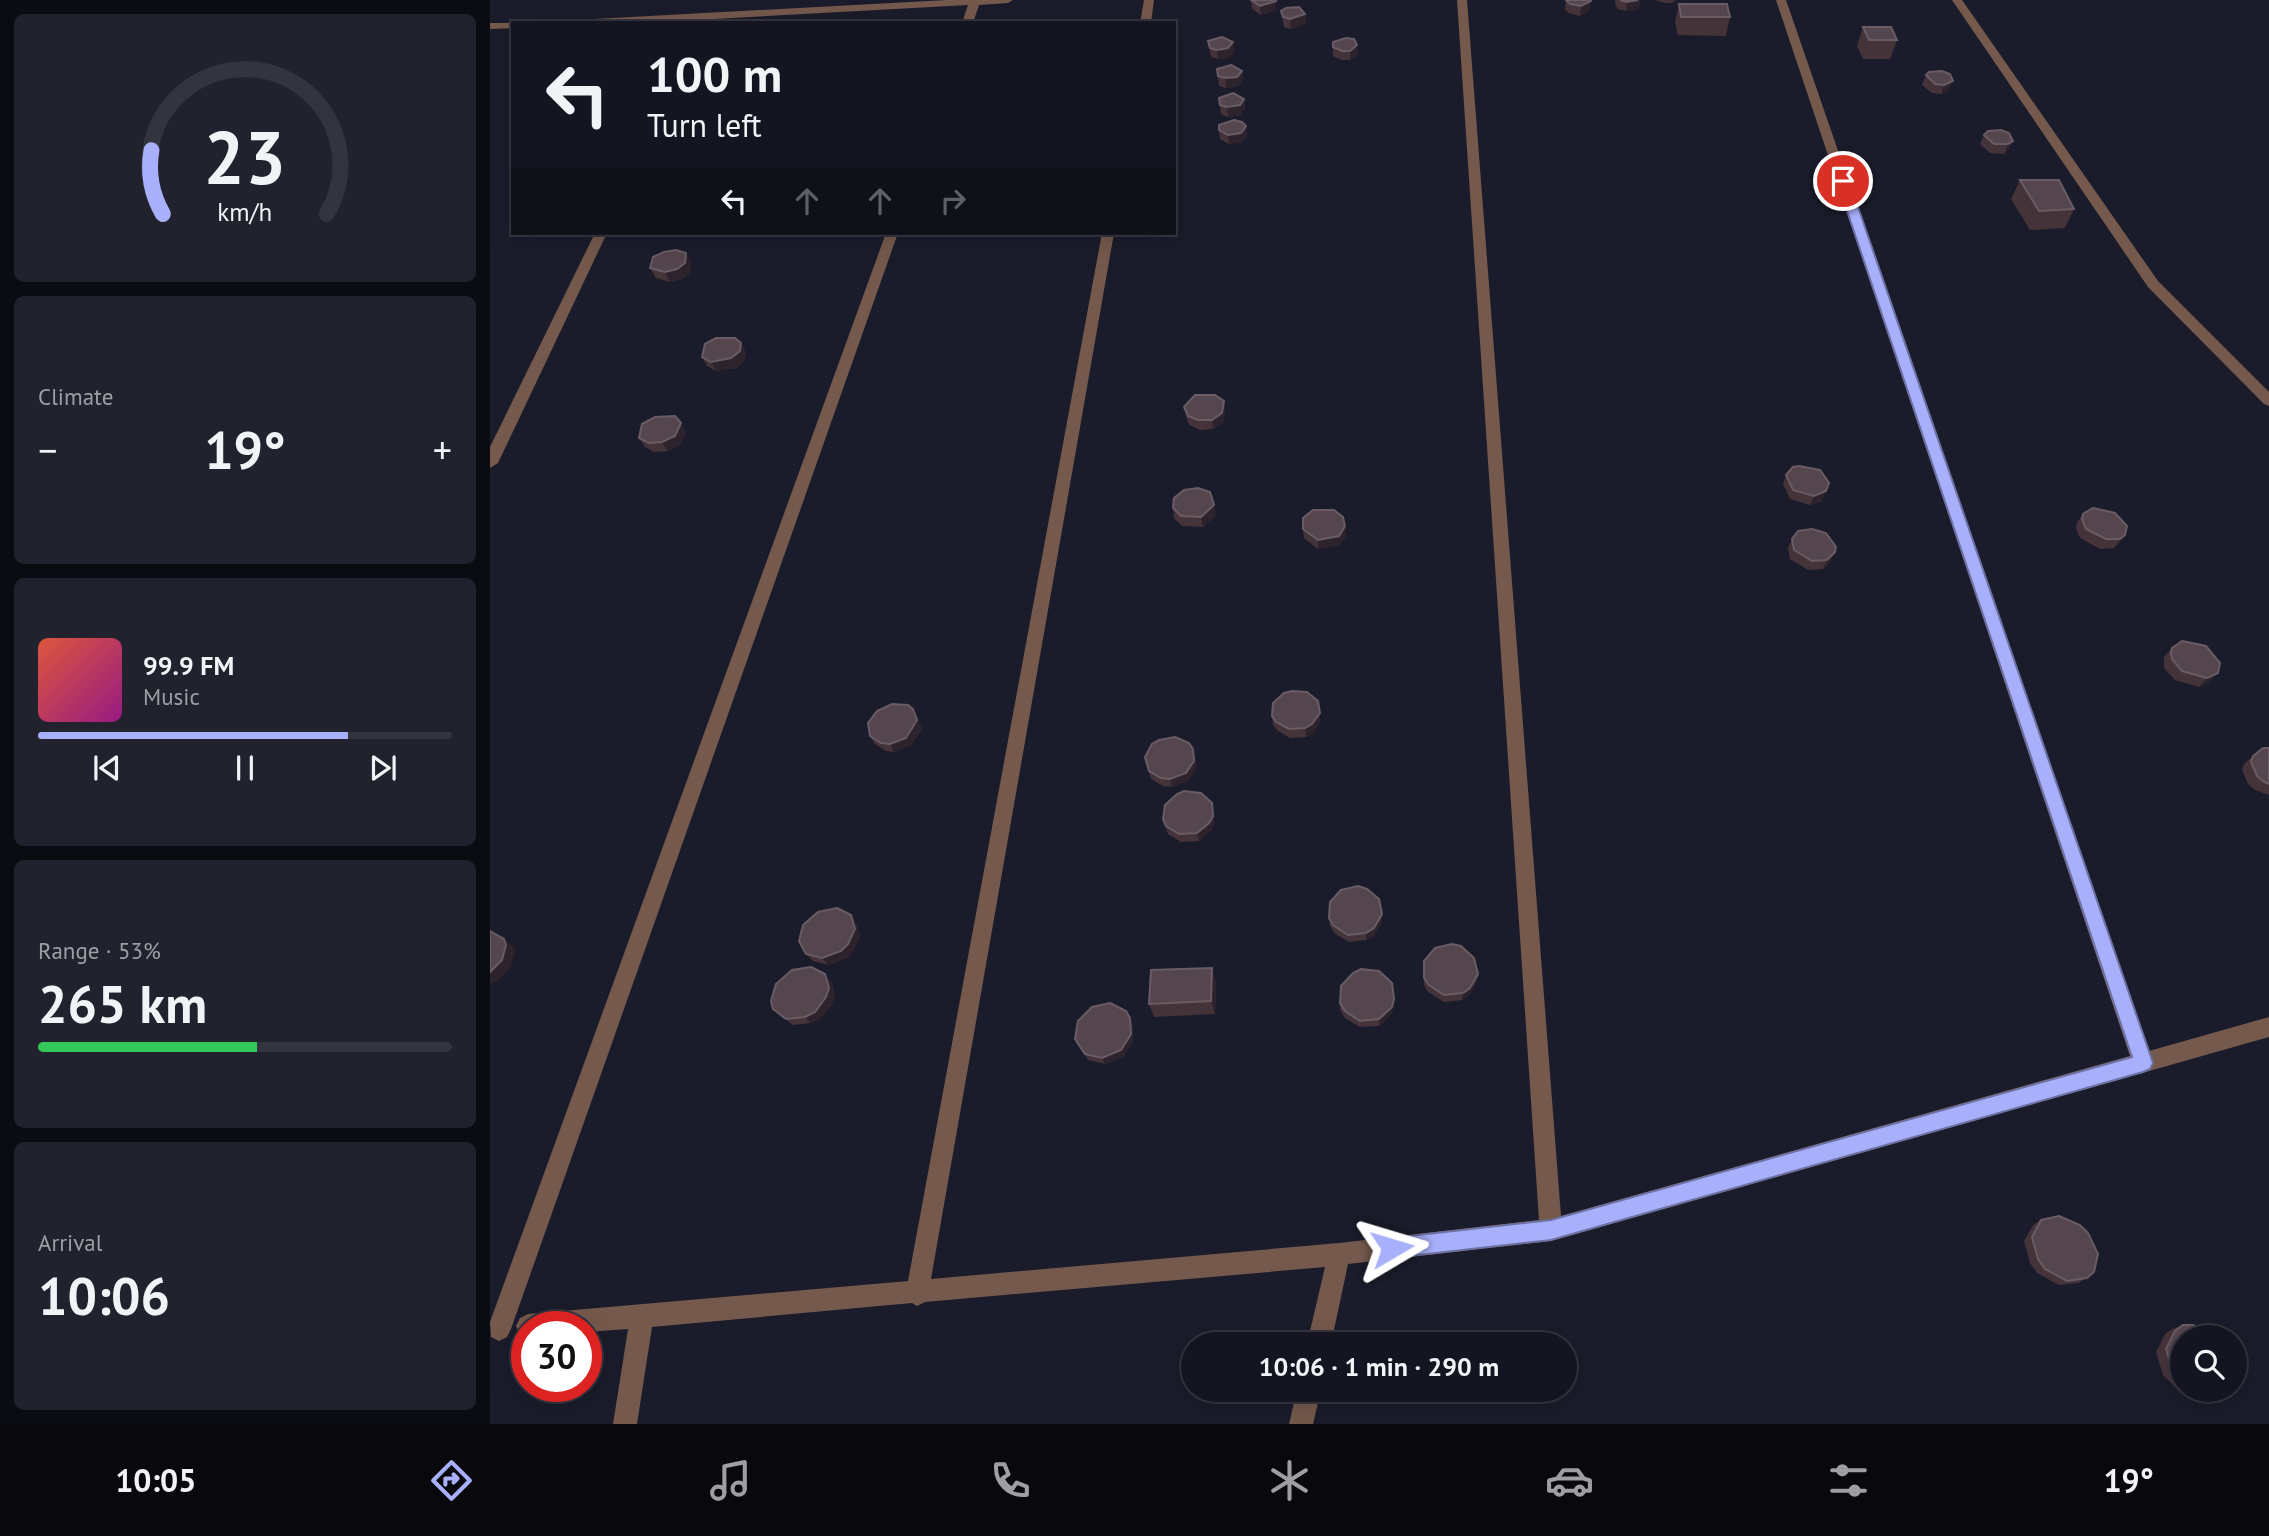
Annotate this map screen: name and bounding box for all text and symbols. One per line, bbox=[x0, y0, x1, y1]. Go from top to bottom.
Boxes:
text: 100 m bbox=[647, 42, 782, 106]
icon: left bbox=[532, 49, 623, 140]
text: Turn left bbox=[647, 104, 762, 146]
text: 23 bbox=[204, 110, 286, 204]
pin bbox=[1813, 151, 1873, 211]
icon: arrive bbox=[1824, 162, 1862, 200]
icon: left bbox=[715, 182, 753, 220]
icon: ahead bbox=[788, 182, 826, 220]
icon: ahead bbox=[861, 182, 899, 220]
icon: right bbox=[934, 182, 972, 220]
text: km/h bbox=[218, 196, 272, 228]
text: Climate bbox=[38, 382, 113, 411]
text: 19° bbox=[204, 416, 286, 483]
text: − bbox=[38, 425, 57, 474]
text: + bbox=[433, 425, 452, 474]
text: 99.9 FM bbox=[143, 649, 234, 682]
text: Music bbox=[143, 682, 200, 711]
icon: previous bbox=[88, 749, 126, 787]
icon: pause bbox=[226, 749, 264, 787]
icon: next bbox=[364, 749, 402, 787]
text: Range · 53% bbox=[38, 936, 161, 965]
text: 265 km bbox=[38, 970, 207, 1037]
position arrow bbox=[1355, 1211, 1429, 1285]
text: Arrival bbox=[38, 1228, 102, 1257]
text: 10:06 bbox=[38, 1262, 170, 1329]
speed limit sign: 30 bbox=[511, 1311, 602, 1402]
map controls bbox=[2170, 1325, 2247, 1402]
button: search bbox=[2170, 1325, 2247, 1402]
text: 10:06 · 1 min · 290 m bbox=[1259, 1350, 1499, 1383]
icon: directions bbox=[427, 1456, 476, 1505]
icon: music bbox=[706, 1456, 755, 1505]
icon: phone bbox=[986, 1456, 1035, 1505]
icon: climate bbox=[1265, 1456, 1314, 1505]
icon: car bbox=[1545, 1456, 1594, 1505]
icon: filters bbox=[1824, 1456, 1873, 1505]
text: 10:05 bbox=[115, 1459, 196, 1501]
text: 19° bbox=[2103, 1459, 2154, 1501]

